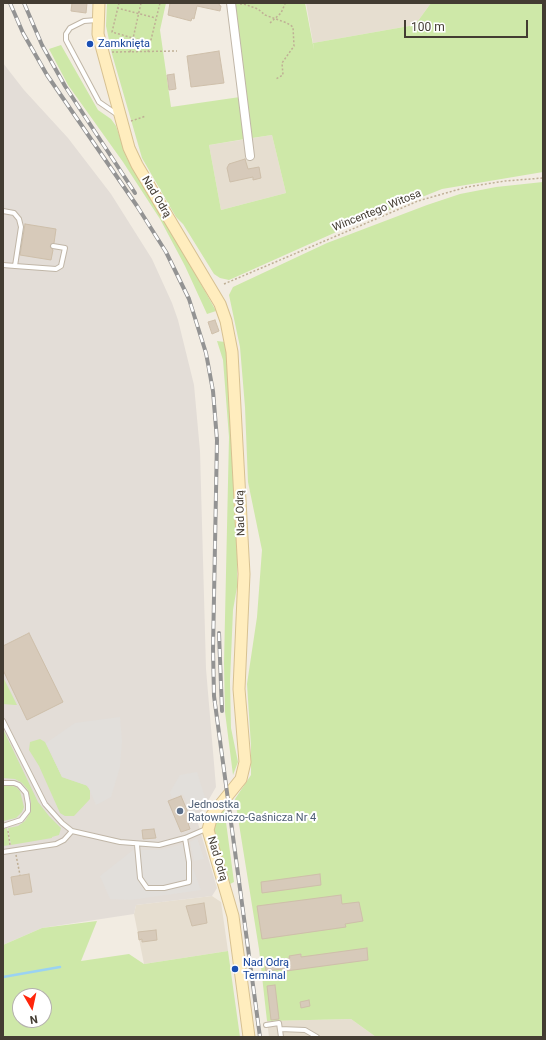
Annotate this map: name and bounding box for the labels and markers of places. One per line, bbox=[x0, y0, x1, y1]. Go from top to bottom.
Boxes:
place label: Zamknięta bbox=[98, 37, 150, 51]
marker: Zamknięta bbox=[85, 39, 95, 49]
place label: Jednostka Ratowniczo-Gaśnicza Nr 4 bbox=[188, 798, 316, 824]
marker: Jednostka Ratowniczo-Gaśnicza Nr 4 bbox=[175, 806, 185, 816]
place label: Nad Odrą Terminal bbox=[243, 956, 289, 982]
marker: Nad Odrą Terminal bbox=[230, 964, 240, 974]

